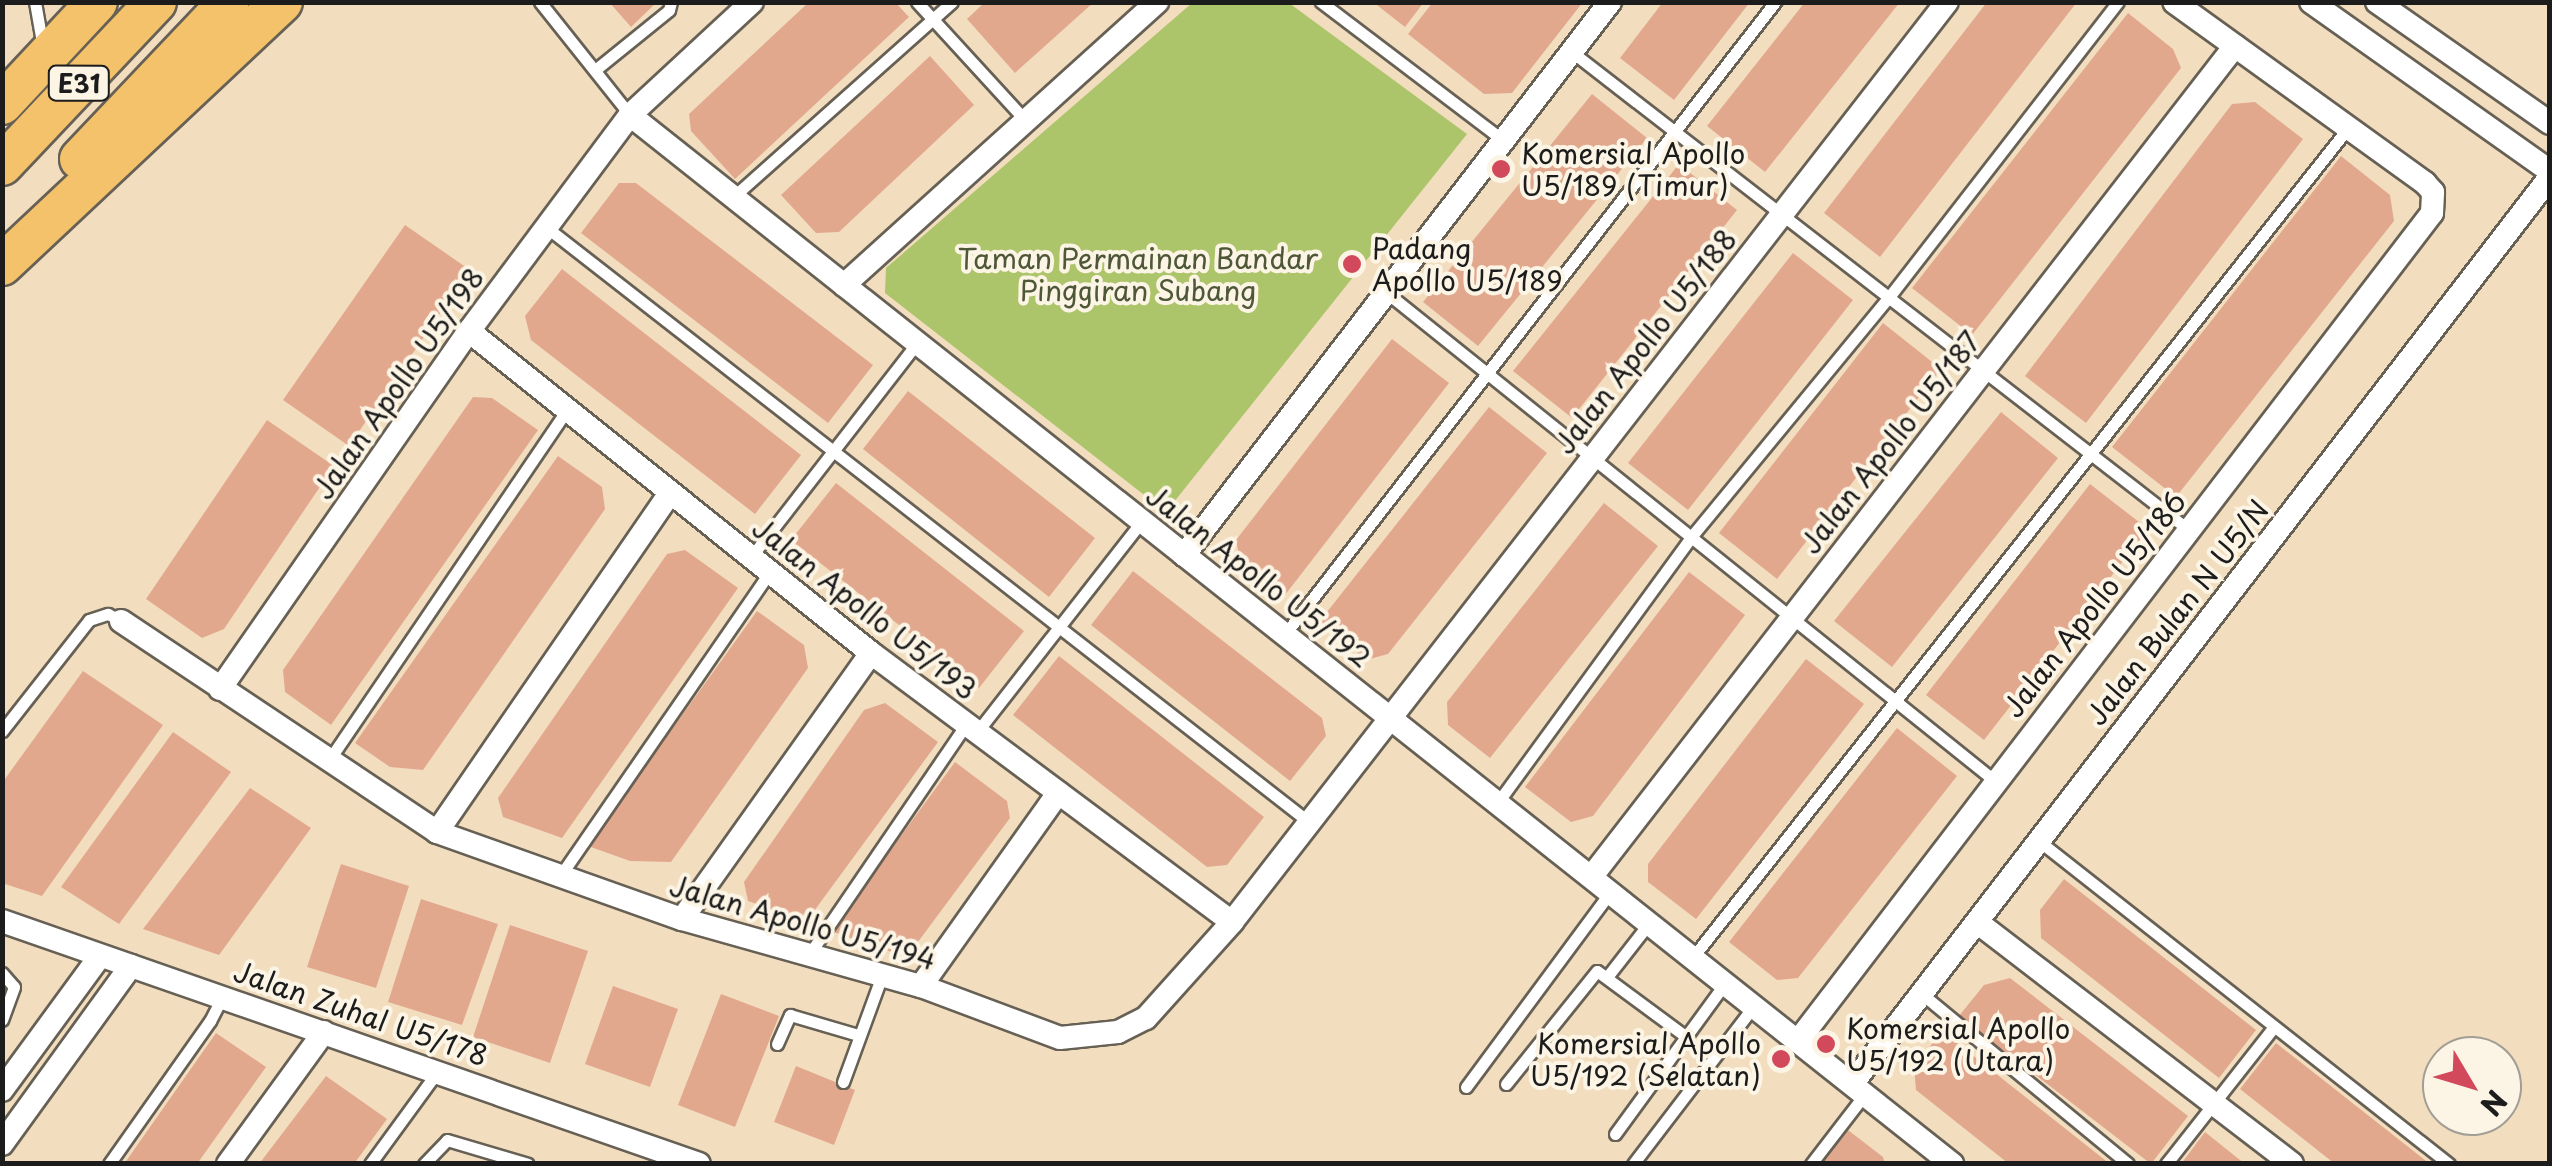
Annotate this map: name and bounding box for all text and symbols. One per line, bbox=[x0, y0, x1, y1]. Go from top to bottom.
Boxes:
road number: E31 bbox=[46, 63, 112, 103]
place label: Komersial Apollo U5/189 (Timur) bbox=[1521, 136, 1744, 202]
marker: Komersial Apollo U5/189 (Timur) bbox=[1490, 158, 1512, 180]
street label: Jalan Apollo U5/188 bbox=[1547, 222, 1743, 460]
place label: Padang Apollo U5/189 bbox=[1372, 231, 1562, 297]
park label: Taman Permainan Bandar Pinggiran Subang bbox=[960, 241, 1316, 307]
marker: Padang Apollo U5/189 bbox=[1341, 253, 1363, 275]
street label: Jalan Apollo U5/198 bbox=[305, 261, 491, 505]
street label: Jalan Apollo U5/187 bbox=[1793, 324, 1987, 560]
street label: Jalan Apollo U5/192 bbox=[1140, 478, 1378, 674]
street label: Jalan Apollo U5/186 bbox=[1995, 484, 2193, 724]
street label: Jalan Bulan N U5/N bbox=[2079, 493, 2275, 731]
street label: Jalan Apollo U5/193 bbox=[746, 510, 984, 706]
street label: Jalan Apollo U5/194 bbox=[666, 868, 940, 976]
street label: Jalan Zuhal U5/178 bbox=[230, 954, 492, 1072]
place label: Komersial Apollo U5/192 (Utara) bbox=[1846, 1011, 2069, 1077]
place label: Komersial Apollo U5/192 (Selatan) bbox=[1528, 1026, 1761, 1092]
marker: Komersial Apollo U5/192 (Utara) bbox=[1815, 1033, 1837, 1055]
north arrow bbox=[2422, 1036, 2522, 1136]
marker: Komersial Apollo U5/192 (Selatan) bbox=[1770, 1048, 1792, 1070]
text: N bbox=[2471, 1082, 2518, 1126]

